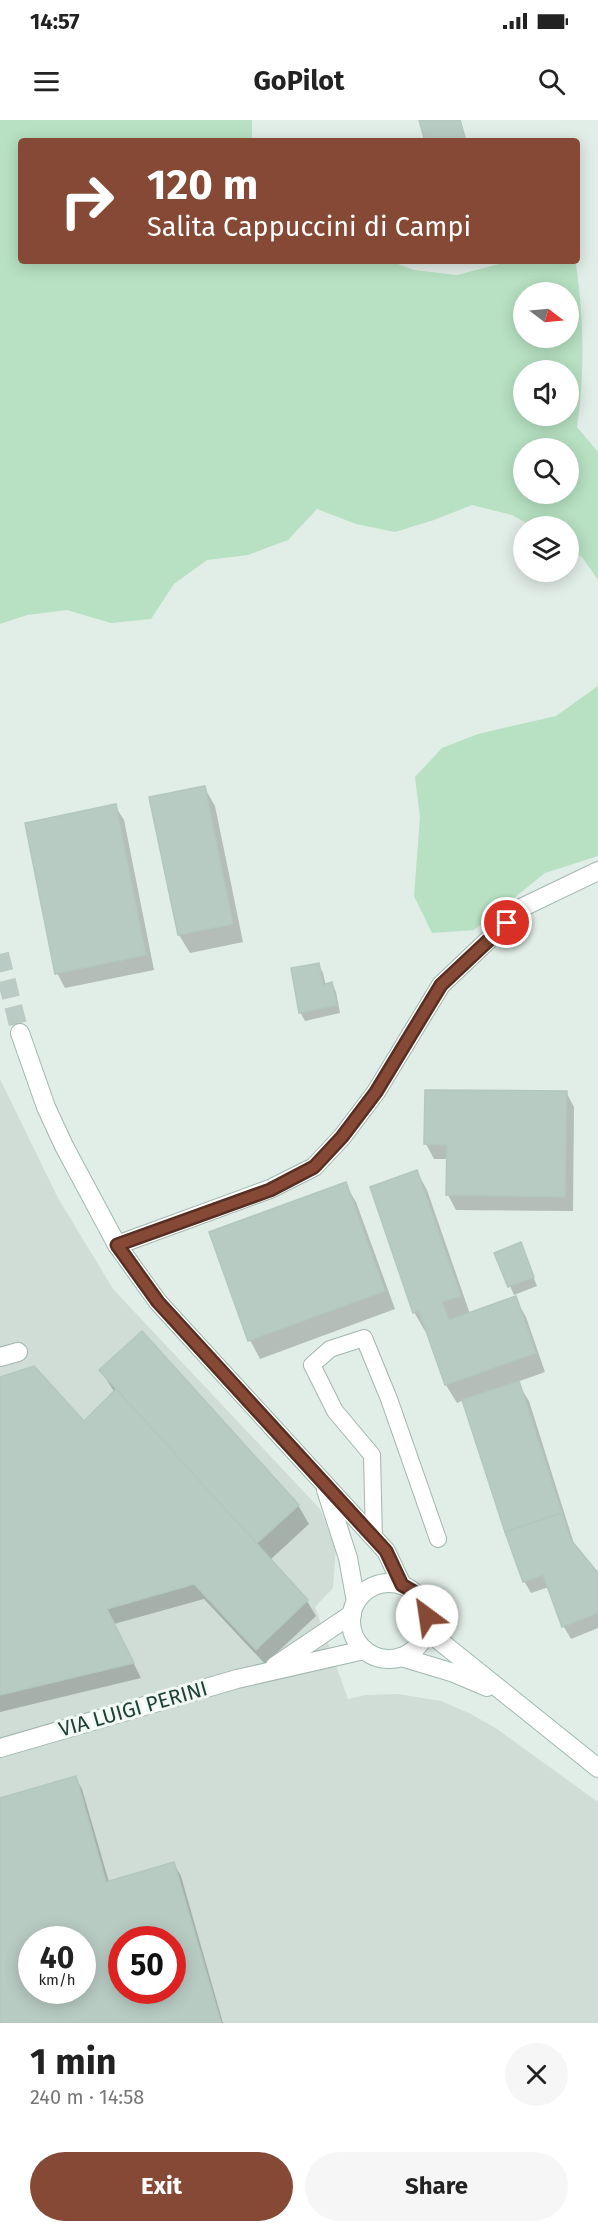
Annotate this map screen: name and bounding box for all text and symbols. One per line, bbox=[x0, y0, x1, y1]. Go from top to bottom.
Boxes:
text: 14:57 bbox=[30, 8, 80, 35]
icon: menu bbox=[30, 65, 63, 98]
text: GoPilot bbox=[253, 65, 345, 97]
icon: search bbox=[535, 65, 568, 98]
text: 120 m bbox=[147, 160, 258, 210]
icon: right bbox=[48, 162, 126, 240]
text: Salita Cappuccini di Campi bbox=[147, 211, 471, 243]
north arrow bbox=[513, 282, 579, 348]
map controls bbox=[513, 282, 579, 582]
button: sound bbox=[513, 360, 579, 426]
button: search bbox=[513, 438, 579, 504]
button: layers bbox=[513, 516, 579, 582]
pin bbox=[481, 897, 532, 948]
icon: arrive bbox=[490, 906, 523, 939]
position arrow bbox=[395, 1584, 459, 1648]
street label: VIA LUIGI PERINI bbox=[56, 1675, 210, 1743]
speed limit sign: 50 bbox=[108, 1926, 186, 2004]
text: 40 bbox=[40, 1940, 74, 1976]
text: km/h bbox=[38, 1971, 76, 1989]
text: 1 min bbox=[30, 2040, 117, 2084]
button: close bbox=[505, 2043, 568, 2106]
text: 240 m · 14:58 bbox=[30, 2085, 144, 2109]
button: Exit bbox=[30, 2152, 293, 2221]
button: Share bbox=[305, 2152, 568, 2221]

